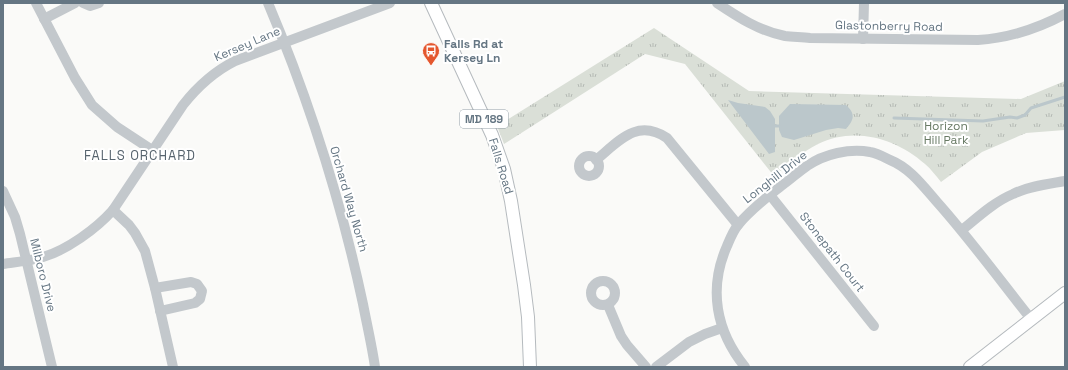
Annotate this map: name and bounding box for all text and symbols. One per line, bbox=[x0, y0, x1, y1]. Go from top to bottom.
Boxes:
street label: Glastonberry Road bbox=[835, 17, 943, 35]
street label: Kersey Lane bbox=[211, 23, 283, 65]
place label: Falls Rd at Kersey Ln bbox=[444, 36, 503, 66]
bus stop icon: Falls Rd at Kersey Ln bbox=[421, 41, 441, 66]
road number: MD 189 bbox=[460, 110, 508, 128]
park label: Horizon Hill Park bbox=[924, 118, 969, 148]
street label: Falls Road bbox=[485, 136, 517, 196]
street label: Orchard Way North bbox=[326, 144, 372, 254]
district label: FALLS ORCHARD bbox=[84, 147, 196, 164]
street label: Longhill Drive bbox=[740, 147, 810, 207]
street label: Stonepath Court bbox=[796, 209, 868, 295]
street label: Milboro Drive bbox=[26, 237, 60, 313]

